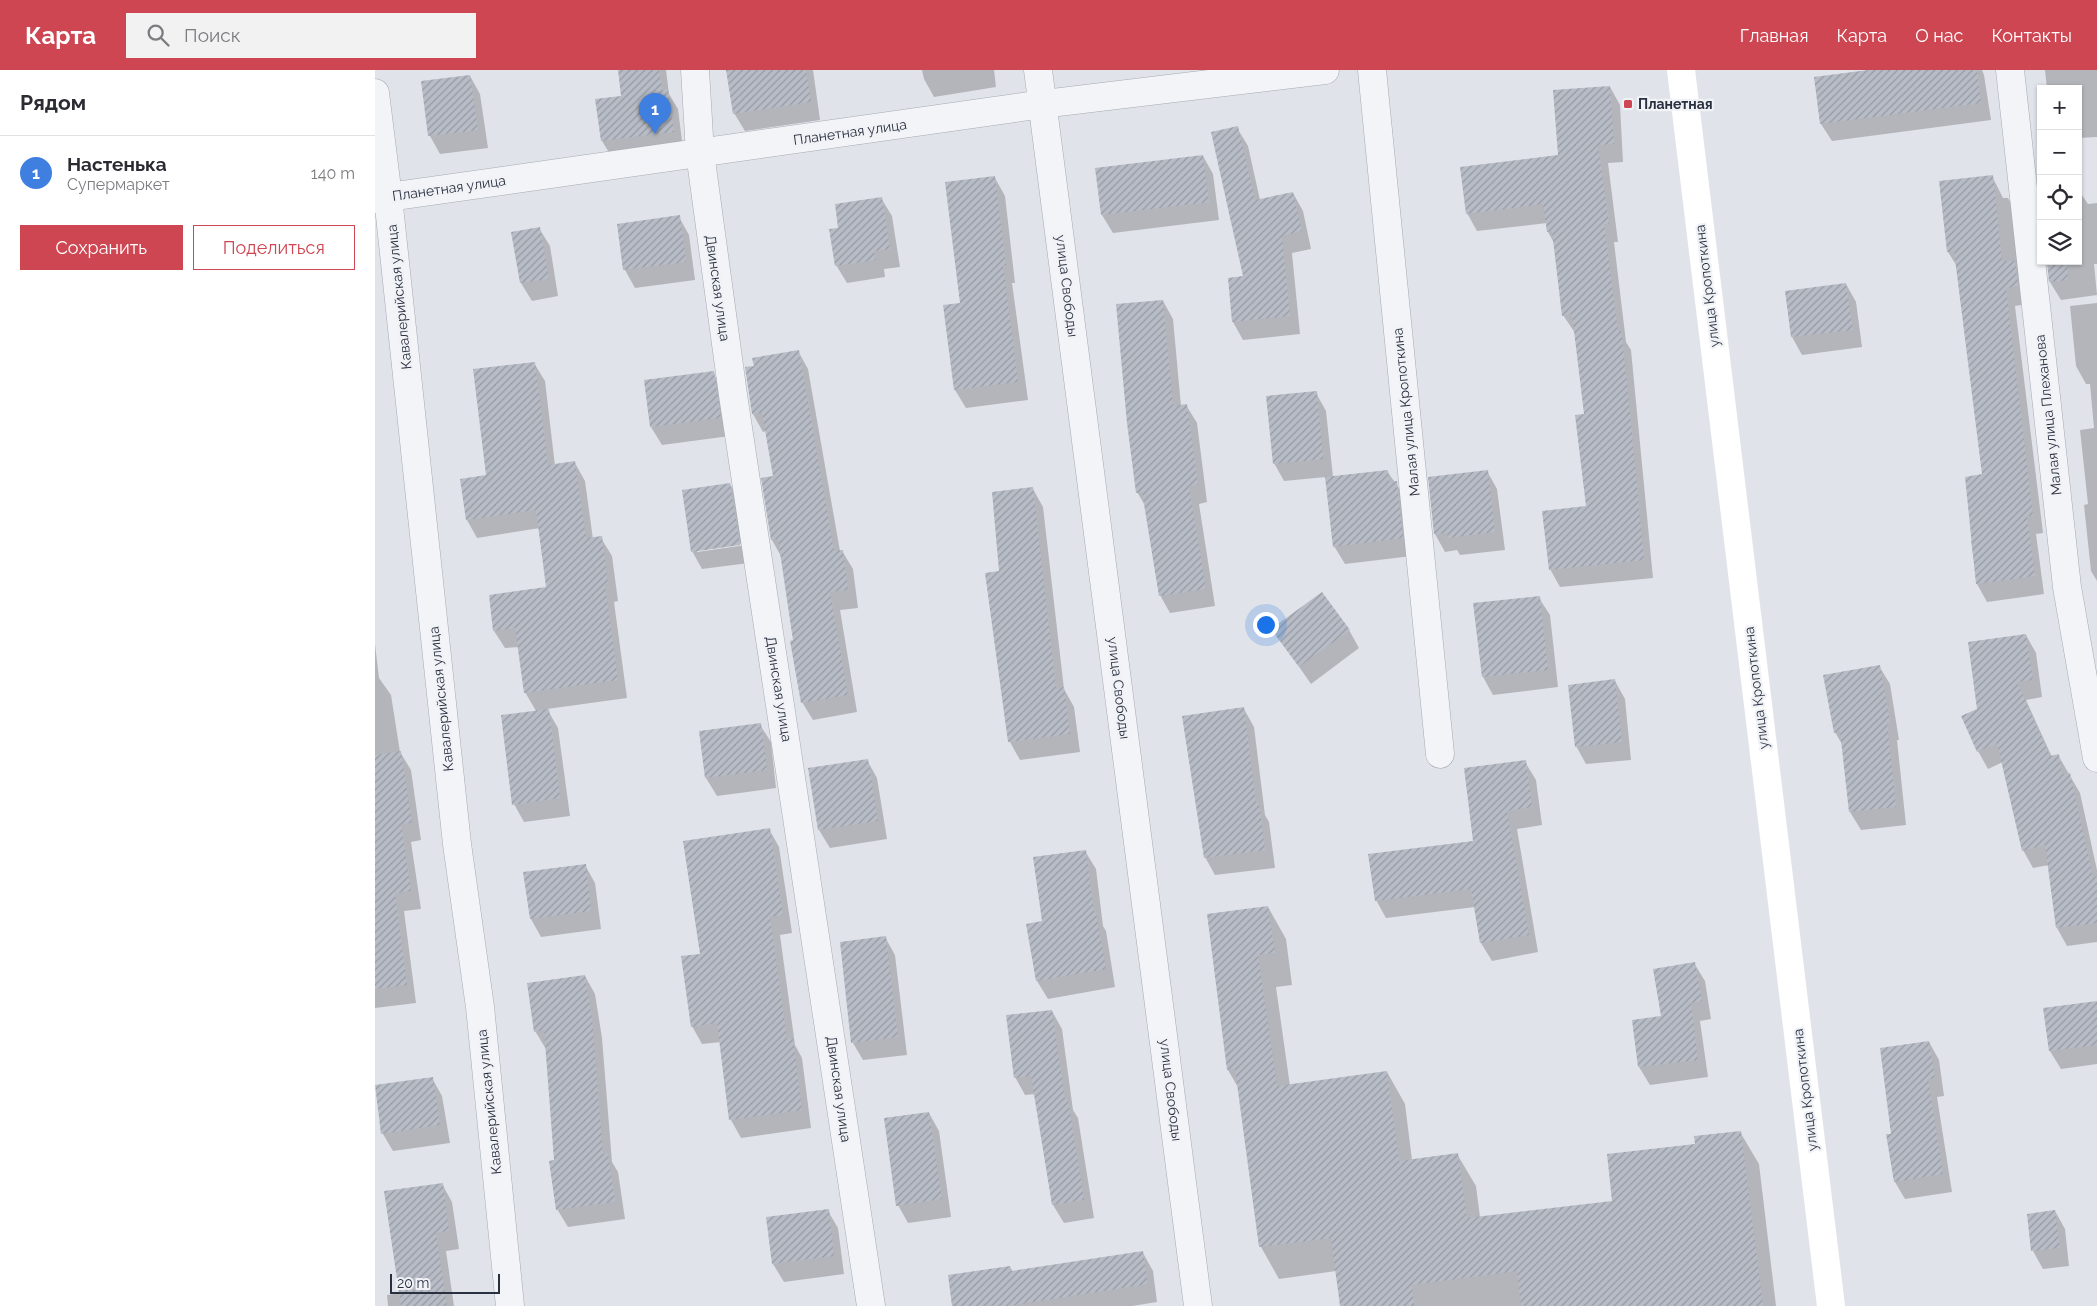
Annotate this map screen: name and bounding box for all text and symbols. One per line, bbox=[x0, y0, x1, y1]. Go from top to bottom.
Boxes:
search box bbox=[126, 13, 476, 58]
text: Карта bbox=[25, 21, 96, 50]
icon: search bbox=[144, 21, 172, 49]
text: Поиск bbox=[184, 24, 241, 46]
text: Главная bbox=[1740, 25, 1808, 46]
text: Карта bbox=[1836, 25, 1887, 46]
text: О нас bbox=[1915, 25, 1963, 46]
text: Контакты bbox=[1991, 25, 2072, 46]
map controls bbox=[2037, 85, 2082, 265]
button: + bbox=[2037, 85, 2082, 130]
text: Рядом bbox=[20, 90, 86, 115]
pin: 1 bbox=[639, 93, 671, 134]
place label: Планетная bbox=[1638, 96, 1713, 112]
marker: Планетная bbox=[1622, 98, 1634, 110]
street label: Планетная улица bbox=[792, 116, 908, 148]
button: − bbox=[2037, 130, 2082, 175]
text: Настенька bbox=[67, 153, 167, 175]
text: 1 bbox=[32, 164, 40, 183]
text: 140 m bbox=[311, 164, 355, 183]
street label: Планетная улица bbox=[391, 172, 507, 204]
text: Супермаркет bbox=[67, 175, 170, 194]
button: locate bbox=[2037, 175, 2082, 220]
button: layers bbox=[2037, 220, 2082, 265]
street label: Кавалерийская улица bbox=[383, 224, 415, 370]
street label: улица Кропоткина bbox=[1692, 224, 1722, 348]
button: Сохранить bbox=[20, 225, 183, 270]
button: Поделиться bbox=[193, 225, 355, 270]
street label: Двинская улица bbox=[703, 234, 733, 342]
street label: улица Свободы bbox=[1053, 234, 1081, 338]
street label: Малая улица Кропоткина bbox=[1389, 327, 1423, 497]
street label: Малая улица Плеханова bbox=[2032, 334, 2064, 496]
your location bbox=[1253, 612, 1279, 638]
street label: Кавалерийская улица bbox=[425, 626, 457, 772]
street label: улица Кропоткина bbox=[1741, 626, 1771, 750]
street label: Двинская улица bbox=[763, 635, 795, 743]
street label: улица Свободы bbox=[1105, 636, 1133, 740]
street label: улица Кропоткина bbox=[1790, 1028, 1820, 1152]
street label: Кавалерийская улица bbox=[473, 1029, 505, 1175]
street label: Двинская улица bbox=[824, 1035, 854, 1143]
street label: улица Свободы bbox=[1157, 1038, 1185, 1142]
scale bar bbox=[390, 1271, 500, 1294]
text: 20 m bbox=[397, 1275, 429, 1291]

